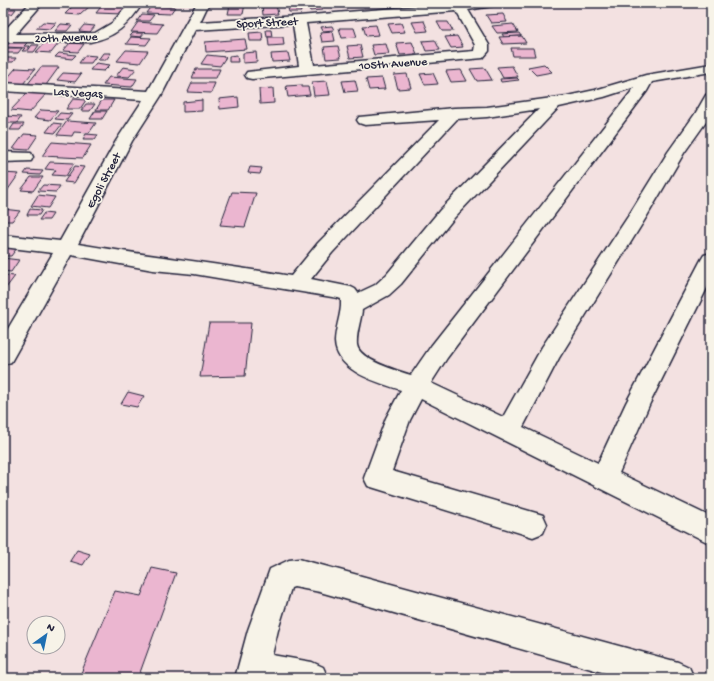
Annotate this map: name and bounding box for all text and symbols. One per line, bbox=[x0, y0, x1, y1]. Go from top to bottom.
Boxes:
street label: Sport Street bbox=[236, 15, 299, 33]
street label: 20th Avenue bbox=[34, 31, 99, 47]
street label: 105th Avenue bbox=[358, 56, 428, 74]
street label: Las Vegas bbox=[53, 86, 103, 102]
street label: Egoli Street bbox=[84, 150, 126, 211]
north arrow bbox=[26, 615, 66, 655]
text: N bbox=[44, 621, 57, 635]

